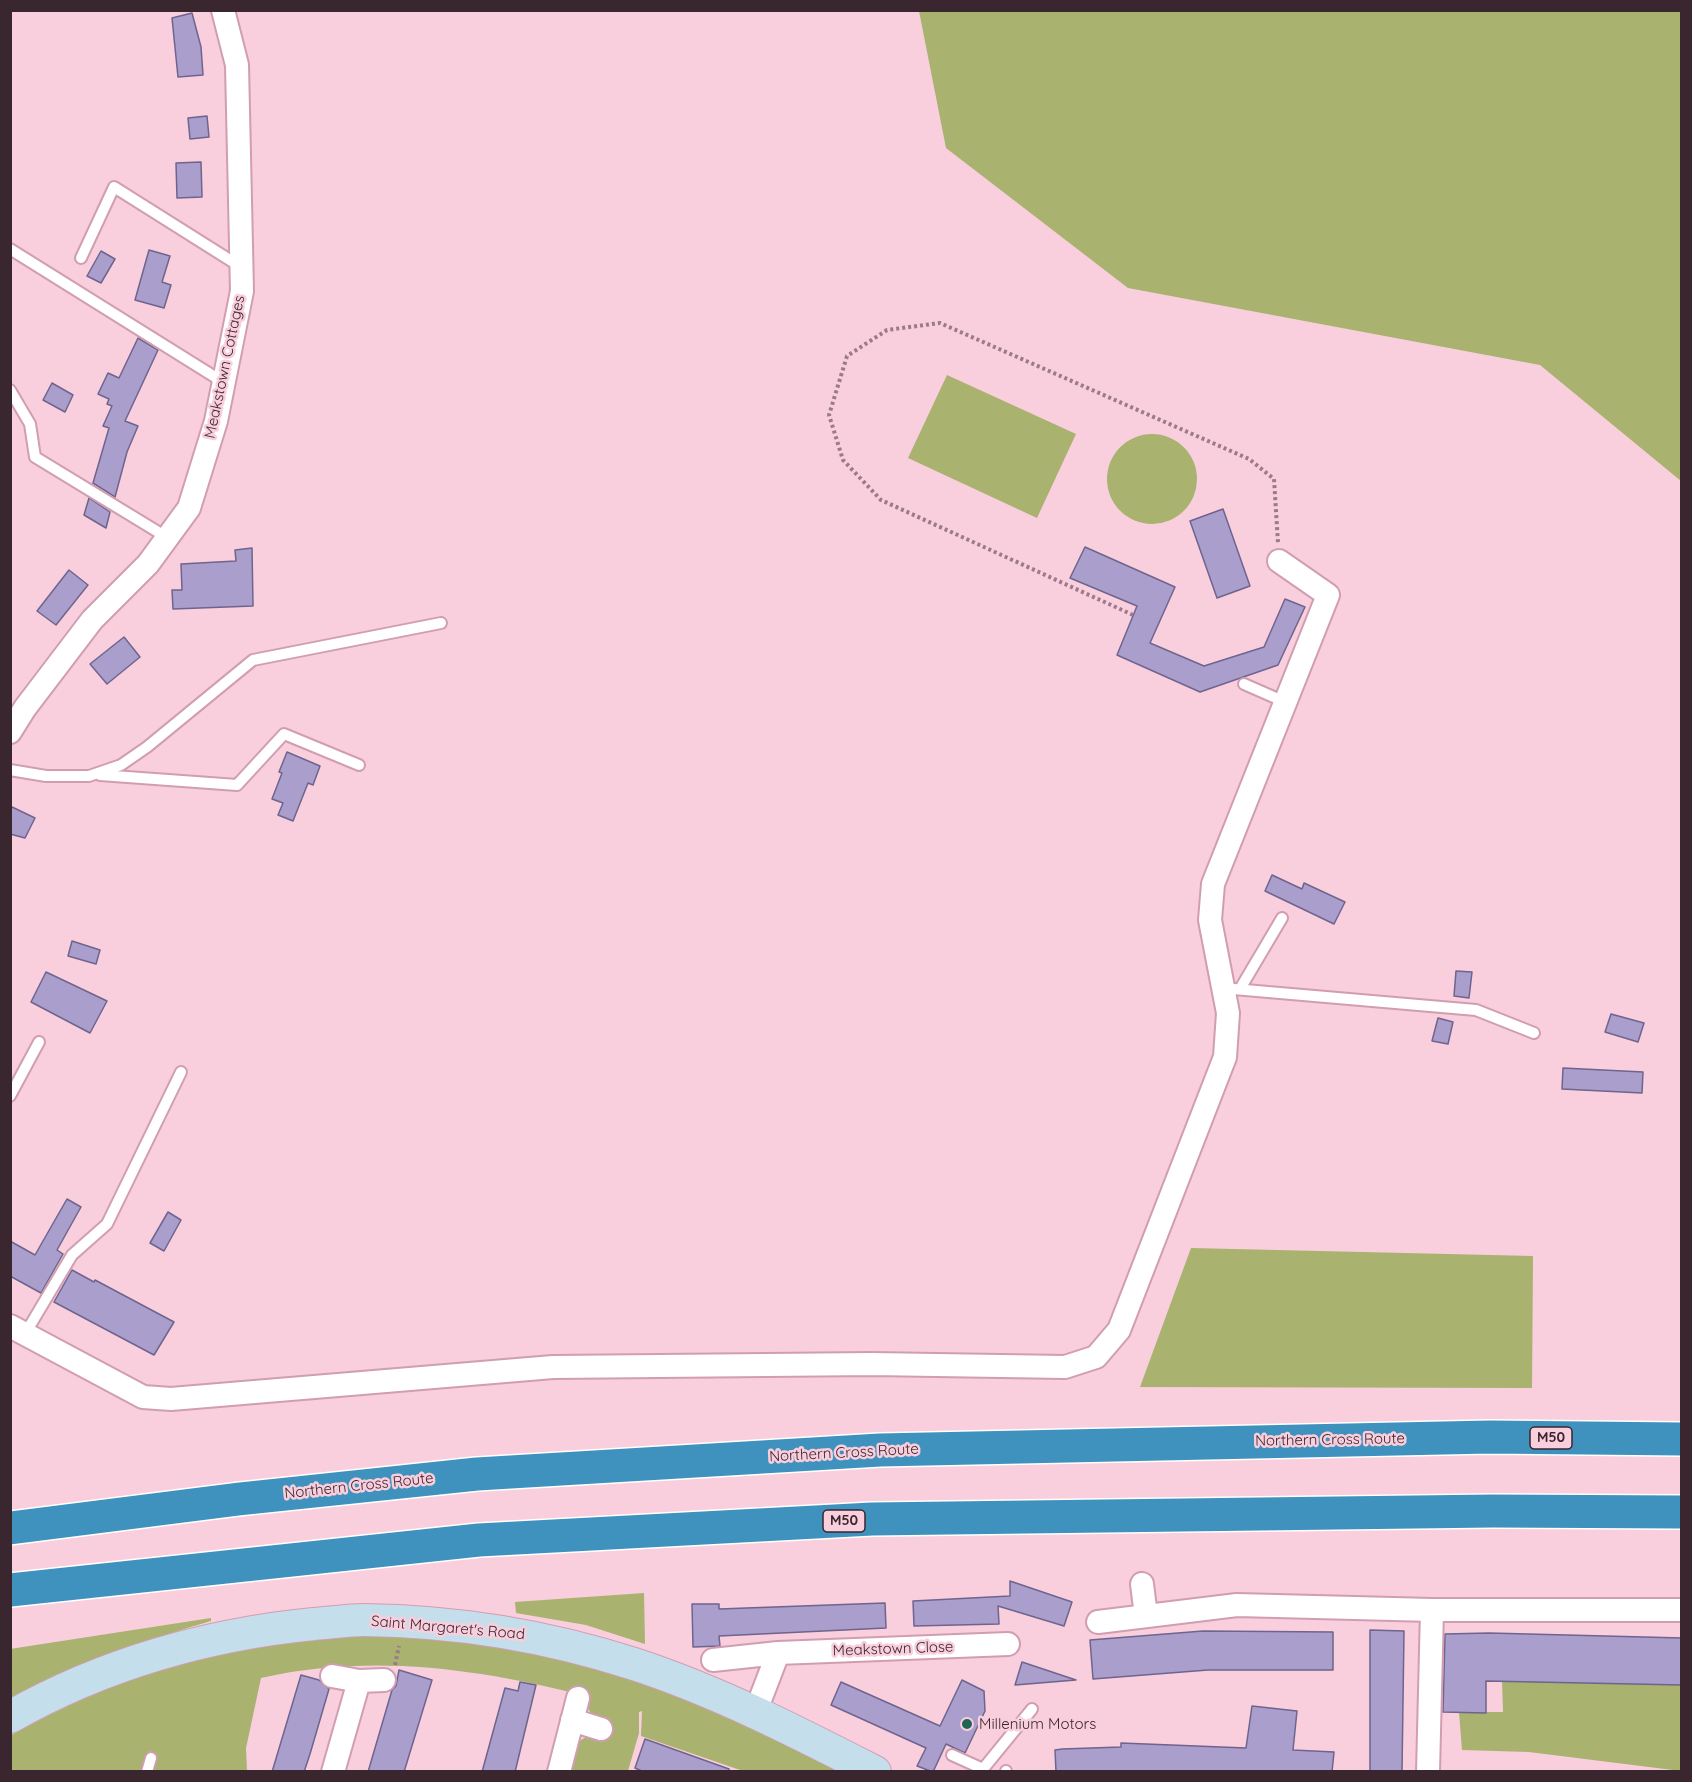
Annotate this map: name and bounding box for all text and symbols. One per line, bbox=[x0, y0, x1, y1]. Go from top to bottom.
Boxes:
street label: Meakstown Cottages bbox=[201, 294, 249, 440]
road number: M50 bbox=[1530, 1427, 1572, 1449]
street label: Northern Cross Route bbox=[1255, 1430, 1405, 1450]
street label: Northern Cross Route bbox=[769, 1440, 919, 1466]
street label: Northern Cross Route bbox=[284, 1469, 434, 1503]
road number: M50 bbox=[823, 1510, 865, 1532]
street label: Saint Margaret's Road bbox=[370, 1612, 526, 1644]
street label: Meakstown Close bbox=[832, 1638, 954, 1660]
place label: Millenium Motors bbox=[979, 1715, 1096, 1733]
marker: Millenium Motors bbox=[960, 1717, 974, 1731]

